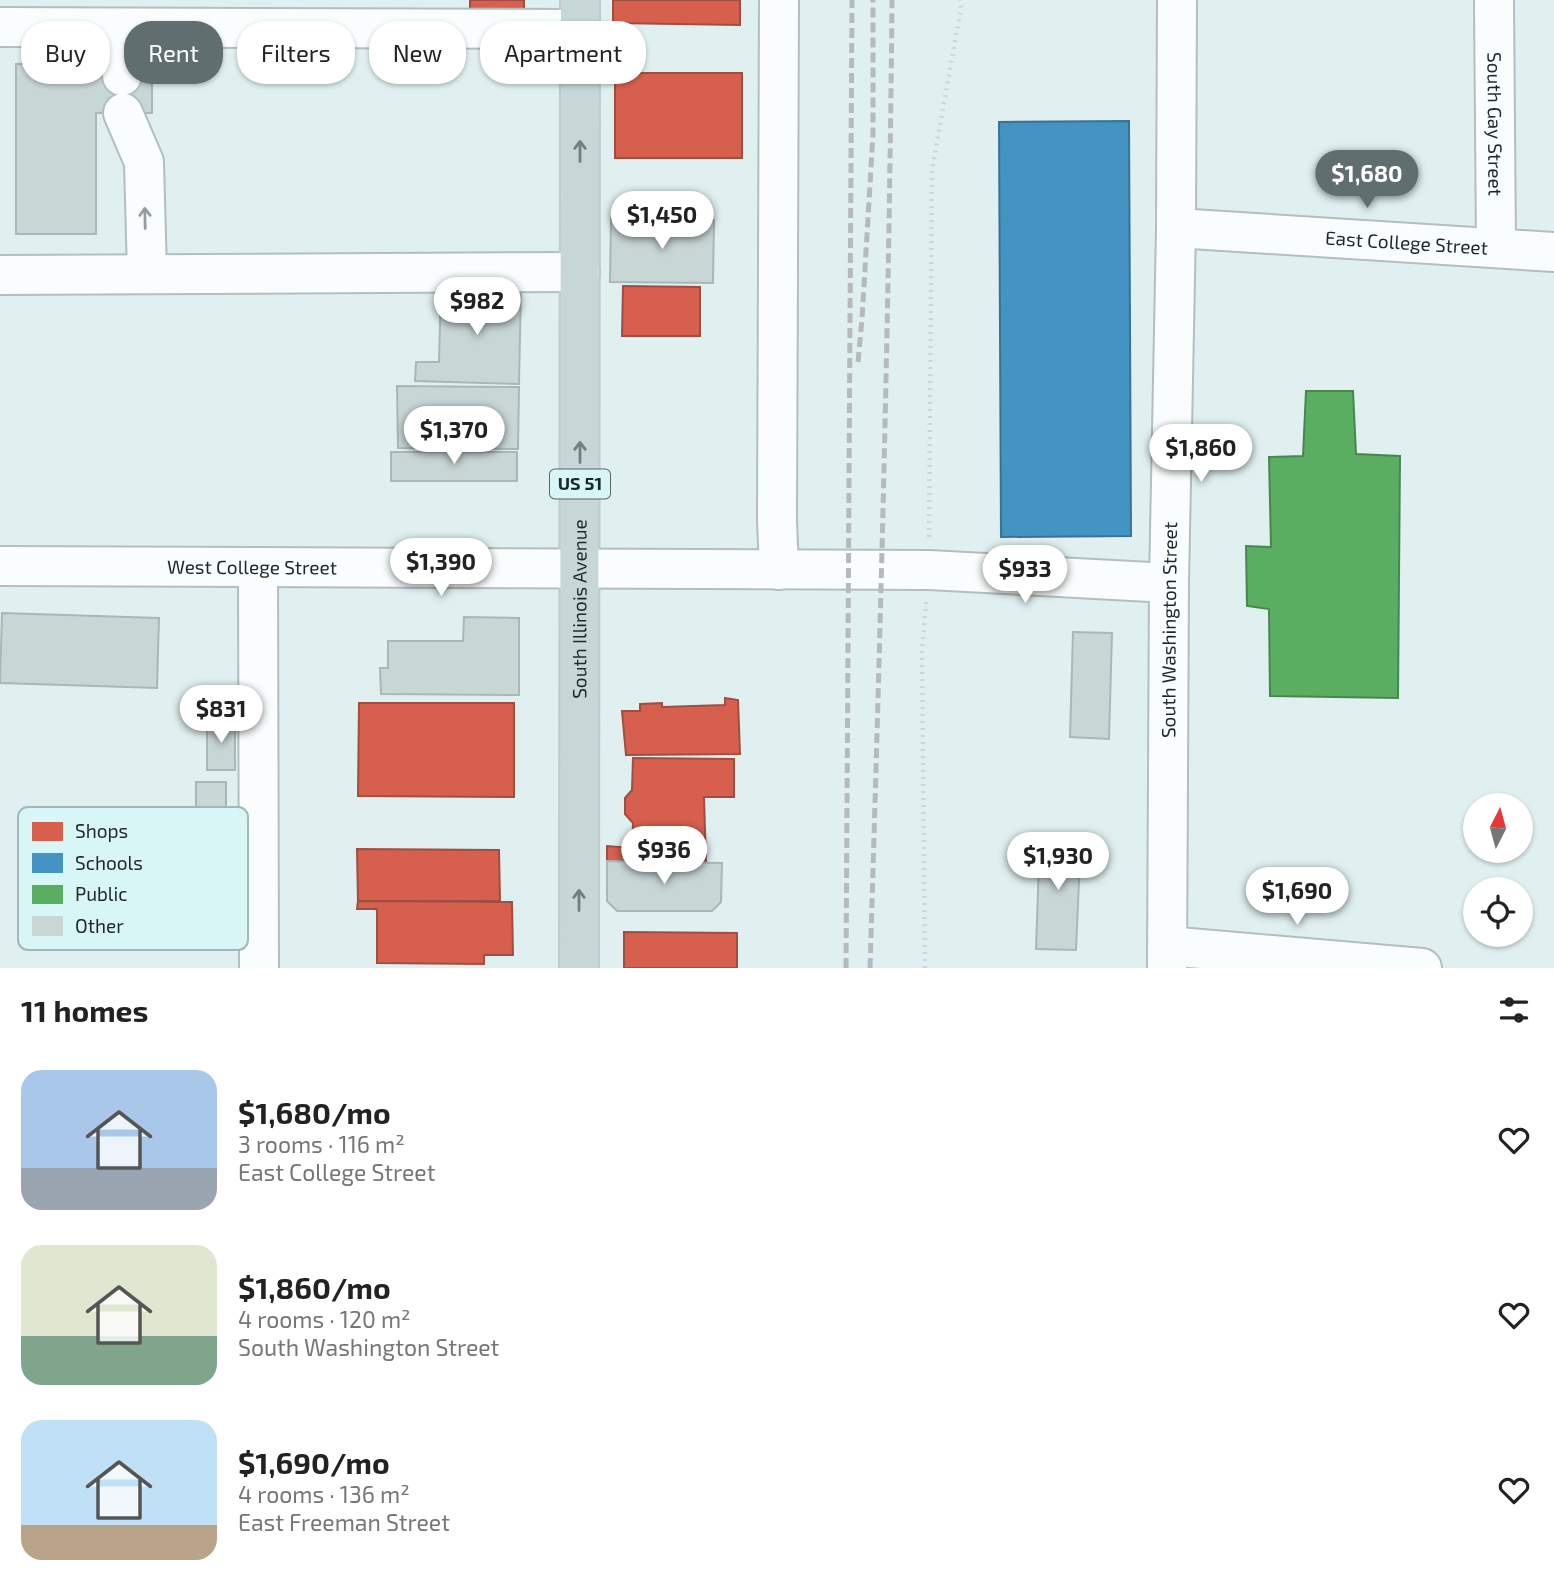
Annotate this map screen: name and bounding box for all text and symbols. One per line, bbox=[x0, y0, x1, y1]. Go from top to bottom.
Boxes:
chip: Buy bbox=[21, 21, 110, 84]
chip: Rent bbox=[124, 21, 223, 84]
chip: Filters bbox=[237, 21, 355, 84]
chip: New bbox=[369, 21, 466, 84]
chip: Apartment bbox=[480, 21, 646, 84]
street label: South Gay Street bbox=[1483, 52, 1508, 196]
one-way arrow bbox=[573, 140, 587, 163]
pin: $1,680 bbox=[1310, 150, 1424, 210]
text: $1,680 bbox=[1331, 159, 1403, 187]
pin: $1,450 bbox=[605, 191, 719, 251]
text: $1,450 bbox=[627, 200, 697, 228]
one-way arrow bbox=[138, 207, 152, 230]
street label: East College Street bbox=[1324, 225, 1489, 259]
pin: $982 bbox=[436, 278, 518, 337]
text: $982 bbox=[450, 286, 504, 314]
pin: $1,370 bbox=[397, 406, 511, 466]
text: $1,370 bbox=[420, 415, 488, 443]
pin: $1,860 bbox=[1144, 424, 1258, 484]
text: $1,860 bbox=[1165, 433, 1237, 461]
one-way arrow bbox=[573, 441, 587, 464]
road number: US 51 bbox=[550, 470, 610, 498]
street label: South Illinois Avenue bbox=[567, 519, 590, 699]
street label: South Washington Street bbox=[1156, 522, 1181, 738]
pin: $1,390 bbox=[384, 538, 498, 598]
pin: $933 bbox=[984, 546, 1066, 605]
text: $1,390 bbox=[406, 547, 476, 575]
text: $933 bbox=[999, 554, 1052, 582]
street label: West College Street bbox=[167, 555, 337, 578]
pin: $831 bbox=[180, 686, 262, 745]
text: $831 bbox=[196, 694, 246, 722]
north arrow bbox=[1463, 793, 1533, 863]
map controls bbox=[1463, 793, 1533, 947]
legend bbox=[18, 807, 248, 950]
text: Shops bbox=[75, 819, 128, 842]
pin: $936 bbox=[623, 826, 705, 886]
pin: $1,930 bbox=[1001, 832, 1115, 892]
text: $936 bbox=[637, 835, 691, 863]
text: $1,930 bbox=[1023, 841, 1093, 869]
text: Schools bbox=[75, 851, 143, 874]
pin: $1,690 bbox=[1240, 867, 1354, 927]
text: $1,690 bbox=[1262, 876, 1332, 904]
button: locate bbox=[1463, 877, 1533, 947]
text: Public bbox=[75, 882, 128, 905]
one-way arrow bbox=[572, 889, 586, 912]
text: Other bbox=[75, 914, 124, 937]
icon: filters bbox=[1495, 991, 1533, 1029]
text: 11 homes bbox=[21, 992, 148, 1028]
text: $1,680/mo bbox=[238, 1094, 391, 1130]
icon: home bbox=[77, 1098, 161, 1182]
icon: heart bbox=[1495, 1121, 1533, 1159]
text: 3 rooms · 116 m² bbox=[238, 1130, 405, 1158]
text: East College Street bbox=[238, 1158, 435, 1186]
text: $1,860/mo bbox=[238, 1269, 391, 1305]
icon: home bbox=[77, 1273, 161, 1357]
icon: heart bbox=[1495, 1296, 1533, 1334]
text: 4 rooms · 120 m² bbox=[238, 1305, 411, 1333]
text: South Washington Street bbox=[238, 1333, 499, 1361]
text: $1,690/mo bbox=[238, 1444, 390, 1480]
icon: home bbox=[77, 1448, 161, 1532]
icon: heart bbox=[1495, 1471, 1533, 1509]
text: 4 rooms · 136 m² bbox=[238, 1480, 410, 1508]
text: East Freeman Street bbox=[238, 1508, 450, 1536]

